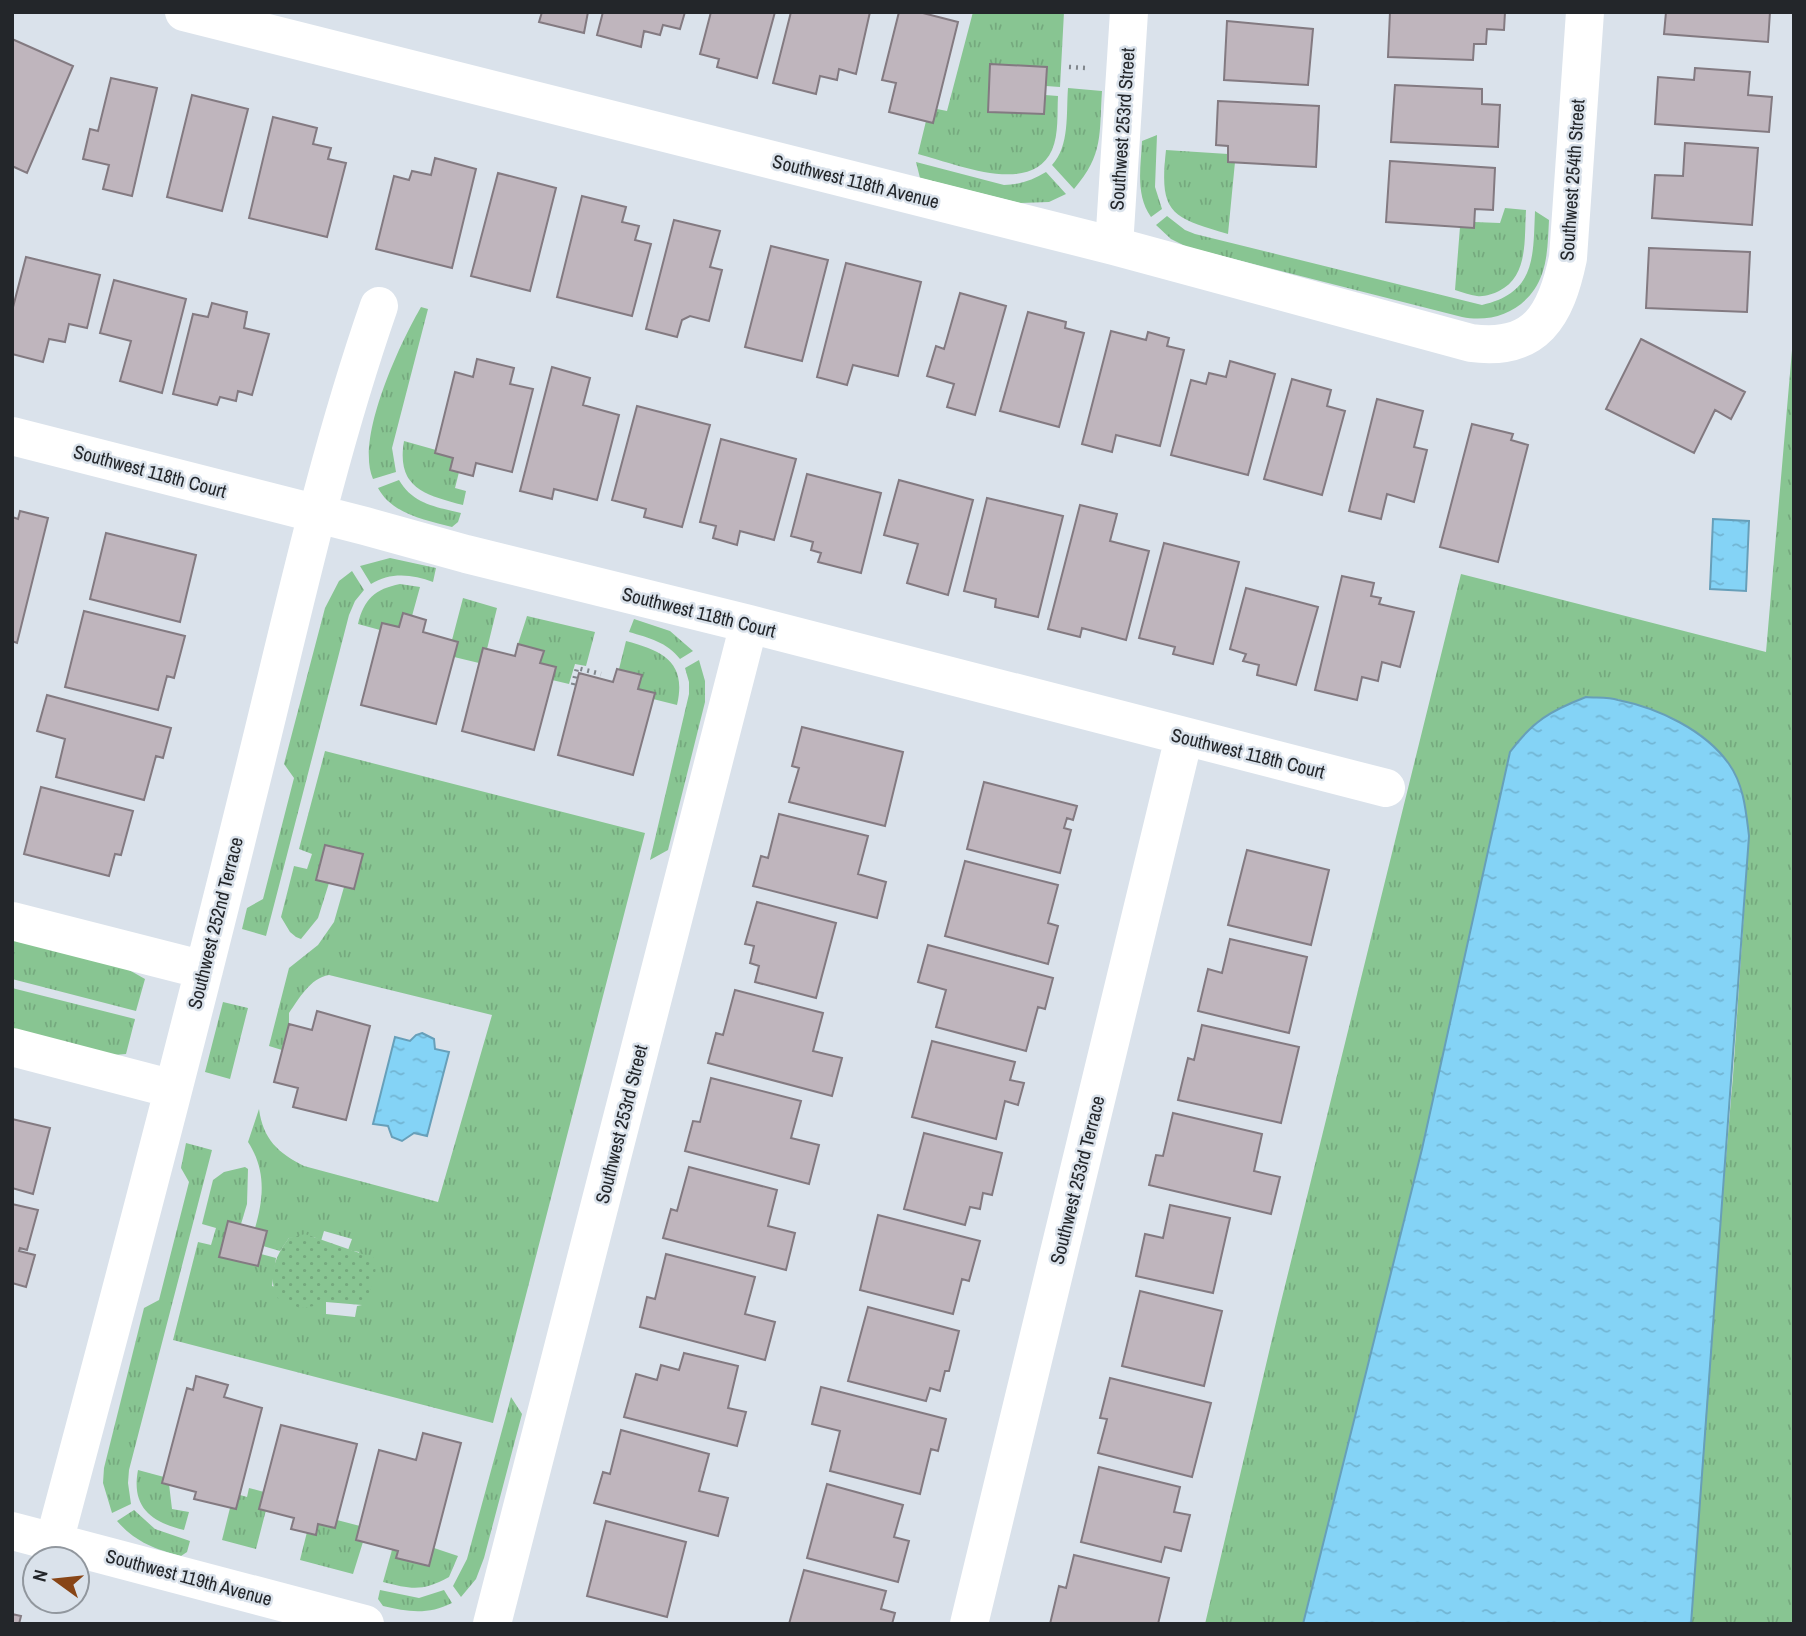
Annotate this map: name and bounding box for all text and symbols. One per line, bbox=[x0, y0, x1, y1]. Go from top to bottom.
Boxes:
street label: Southwest 253rd Street bbox=[1103, 46, 1141, 211]
street label: Southwest 254th Street bbox=[1553, 98, 1591, 262]
street label: Southwest 118th Avenue bbox=[770, 148, 942, 214]
street label: Southwest 118th Court bbox=[71, 438, 230, 504]
street label: Southwest 118th Court bbox=[620, 580, 779, 644]
street label: Southwest 118th Court bbox=[1169, 721, 1328, 785]
street label: Southwest 252nd Terrace bbox=[181, 834, 249, 1012]
street label: Southwest 253rd Street bbox=[589, 1041, 653, 1206]
street label: Southwest 253rd Terrace bbox=[1043, 1093, 1111, 1267]
street label: Southwest 119th Avenue bbox=[103, 1542, 275, 1612]
north arrow bbox=[21, 1545, 91, 1615]
text: N bbox=[26, 1567, 54, 1584]

